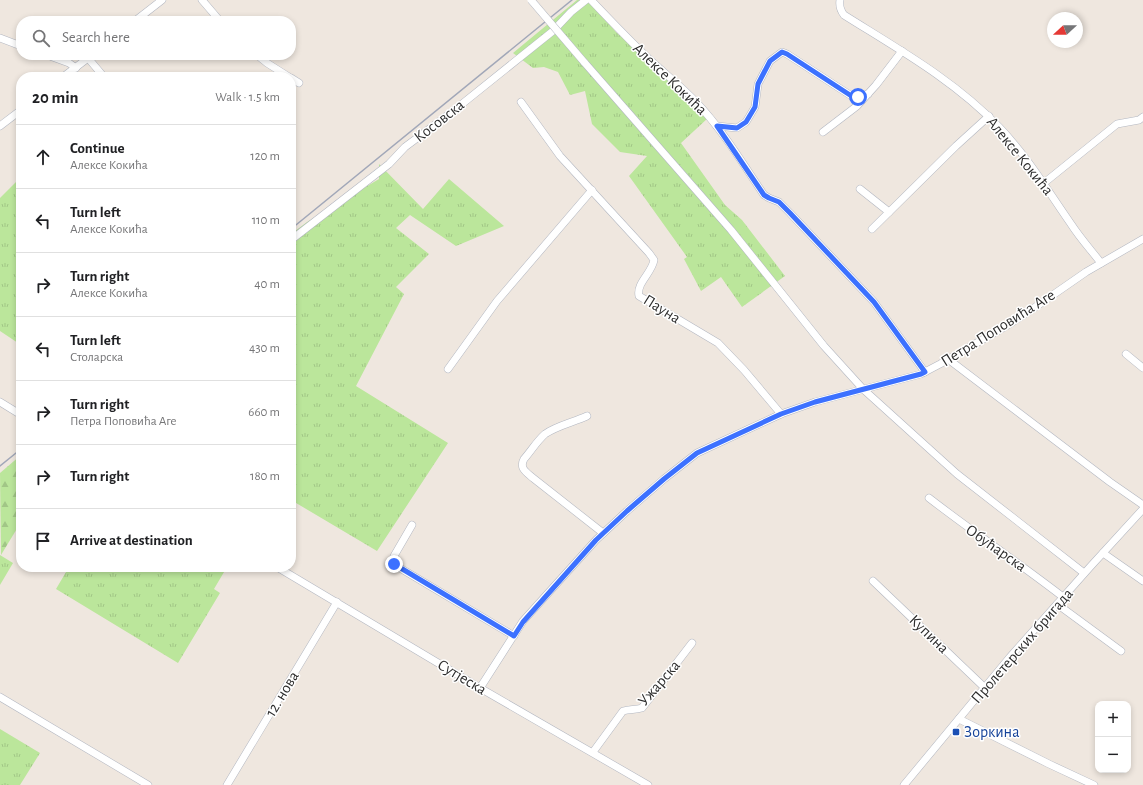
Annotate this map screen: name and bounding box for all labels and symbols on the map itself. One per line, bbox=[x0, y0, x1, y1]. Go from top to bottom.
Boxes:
north arrow bbox=[1047, 12, 1083, 48]
street label: Алексе Кокића bbox=[630, 40, 710, 118]
route start bbox=[849, 88, 867, 106]
street label: Косовска bbox=[411, 97, 467, 145]
street label: Алексе Кокића bbox=[984, 114, 1056, 198]
street label: Петра Поповића Аге bbox=[938, 286, 1058, 370]
street label: Пауна bbox=[640, 292, 683, 327]
street label: Обућарска bbox=[962, 521, 1029, 575]
route end bbox=[385, 555, 403, 573]
street label: Пролетерских бригада bbox=[968, 585, 1076, 707]
street label: Купина bbox=[905, 612, 952, 657]
street label: Сутјеска bbox=[434, 656, 489, 699]
street label: Ужарска bbox=[635, 657, 683, 709]
street label: 12. нова bbox=[262, 668, 302, 720]
place label: Зоркина bbox=[964, 724, 1019, 740]
marker: Зоркина bbox=[951, 727, 961, 737]

